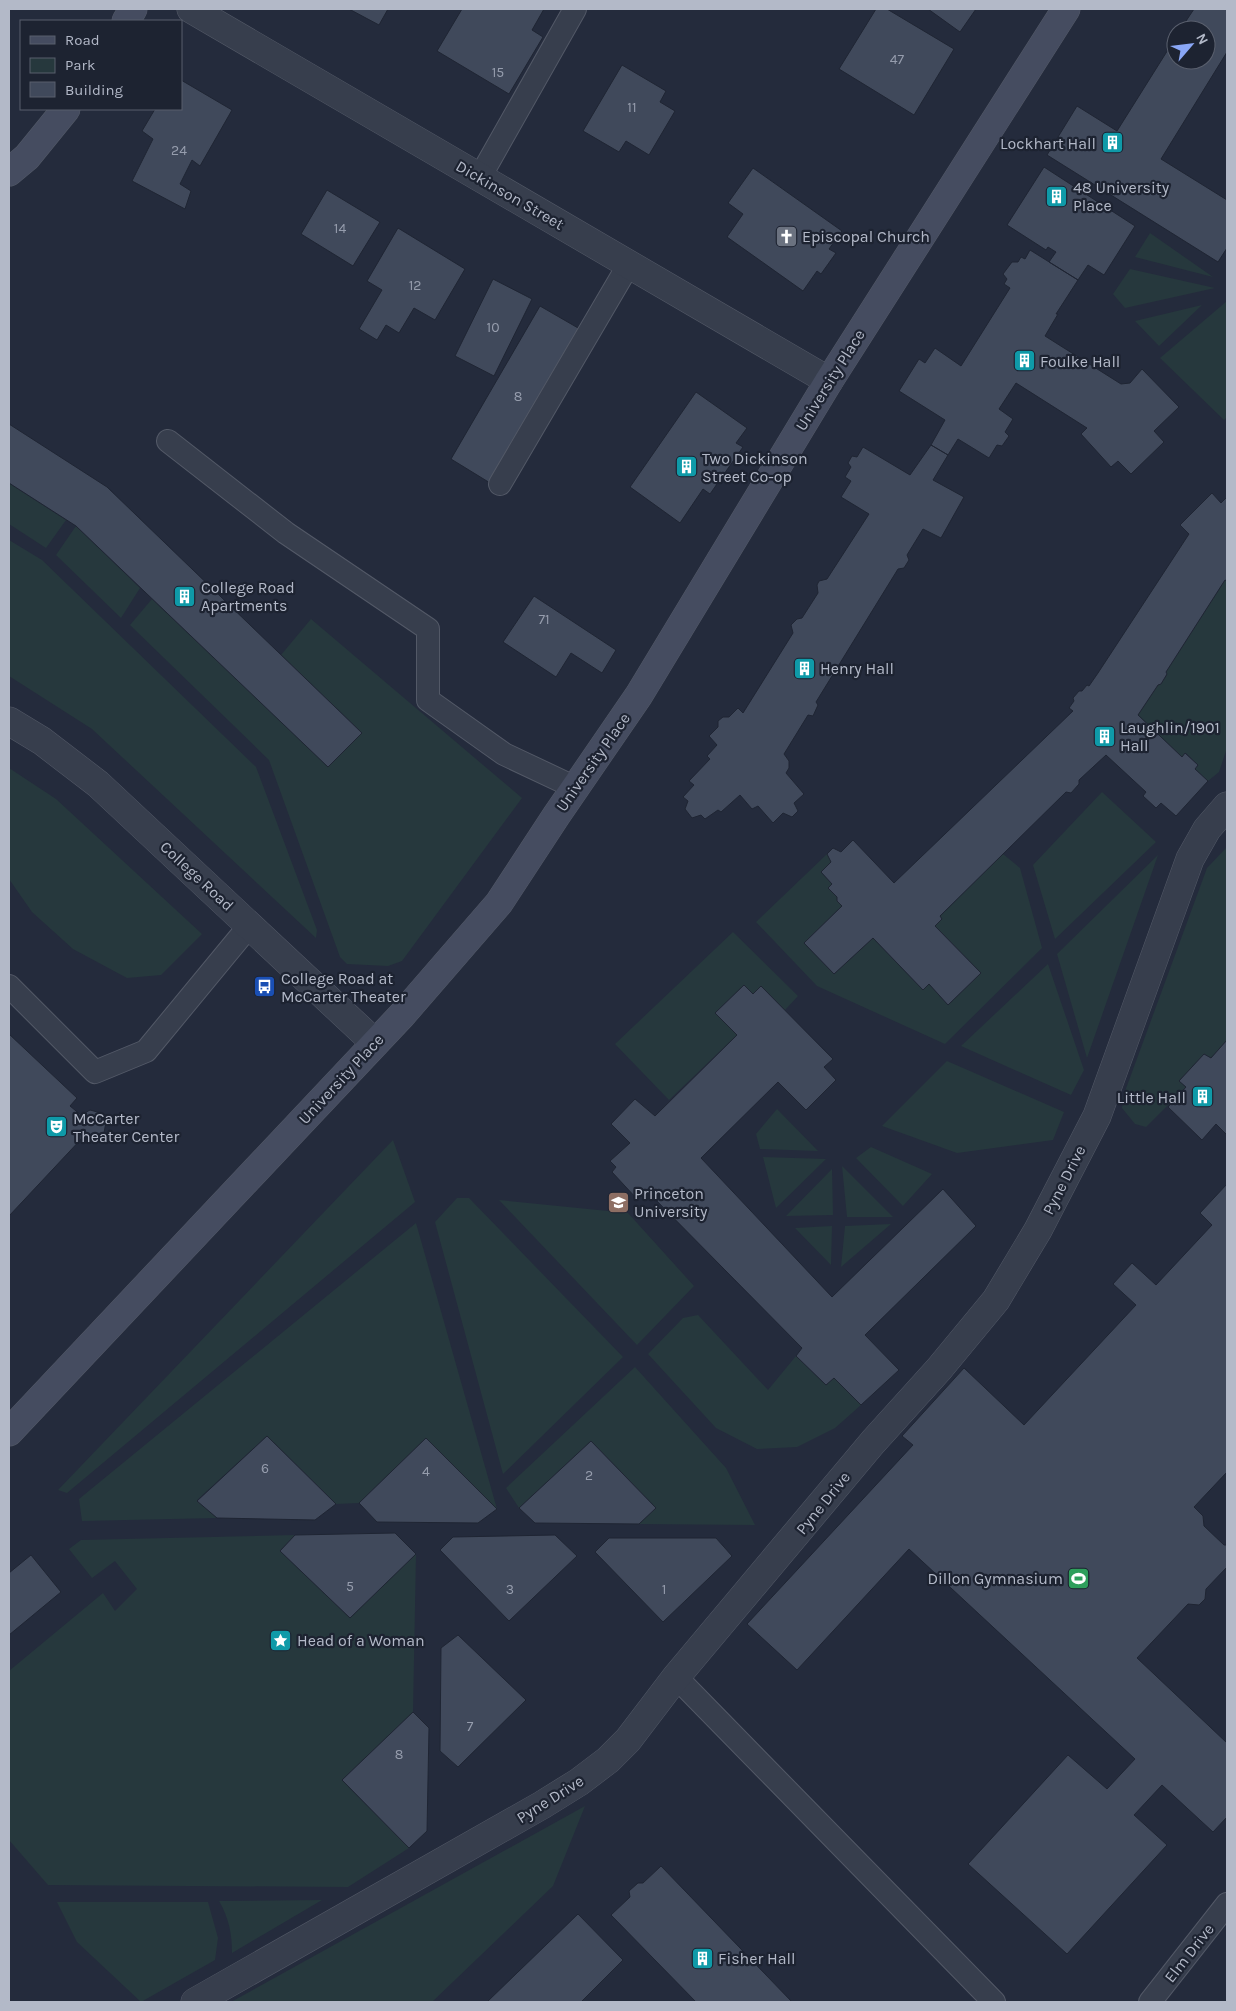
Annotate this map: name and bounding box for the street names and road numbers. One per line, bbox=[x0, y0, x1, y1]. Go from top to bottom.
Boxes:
street label: Dickinson Street bbox=[453, 156, 567, 234]
street label: University Place bbox=[791, 326, 869, 434]
street label: University Place bbox=[552, 709, 634, 815]
street label: College Road bbox=[156, 837, 238, 915]
street label: University Place bbox=[295, 1030, 387, 1128]
street label: Pyne Drive bbox=[1038, 1142, 1090, 1218]
street label: Pyne Drive bbox=[792, 1468, 854, 1538]
street label: Pyne Drive bbox=[513, 1771, 587, 1827]
street label: Elm Drive bbox=[1160, 1920, 1218, 1986]

